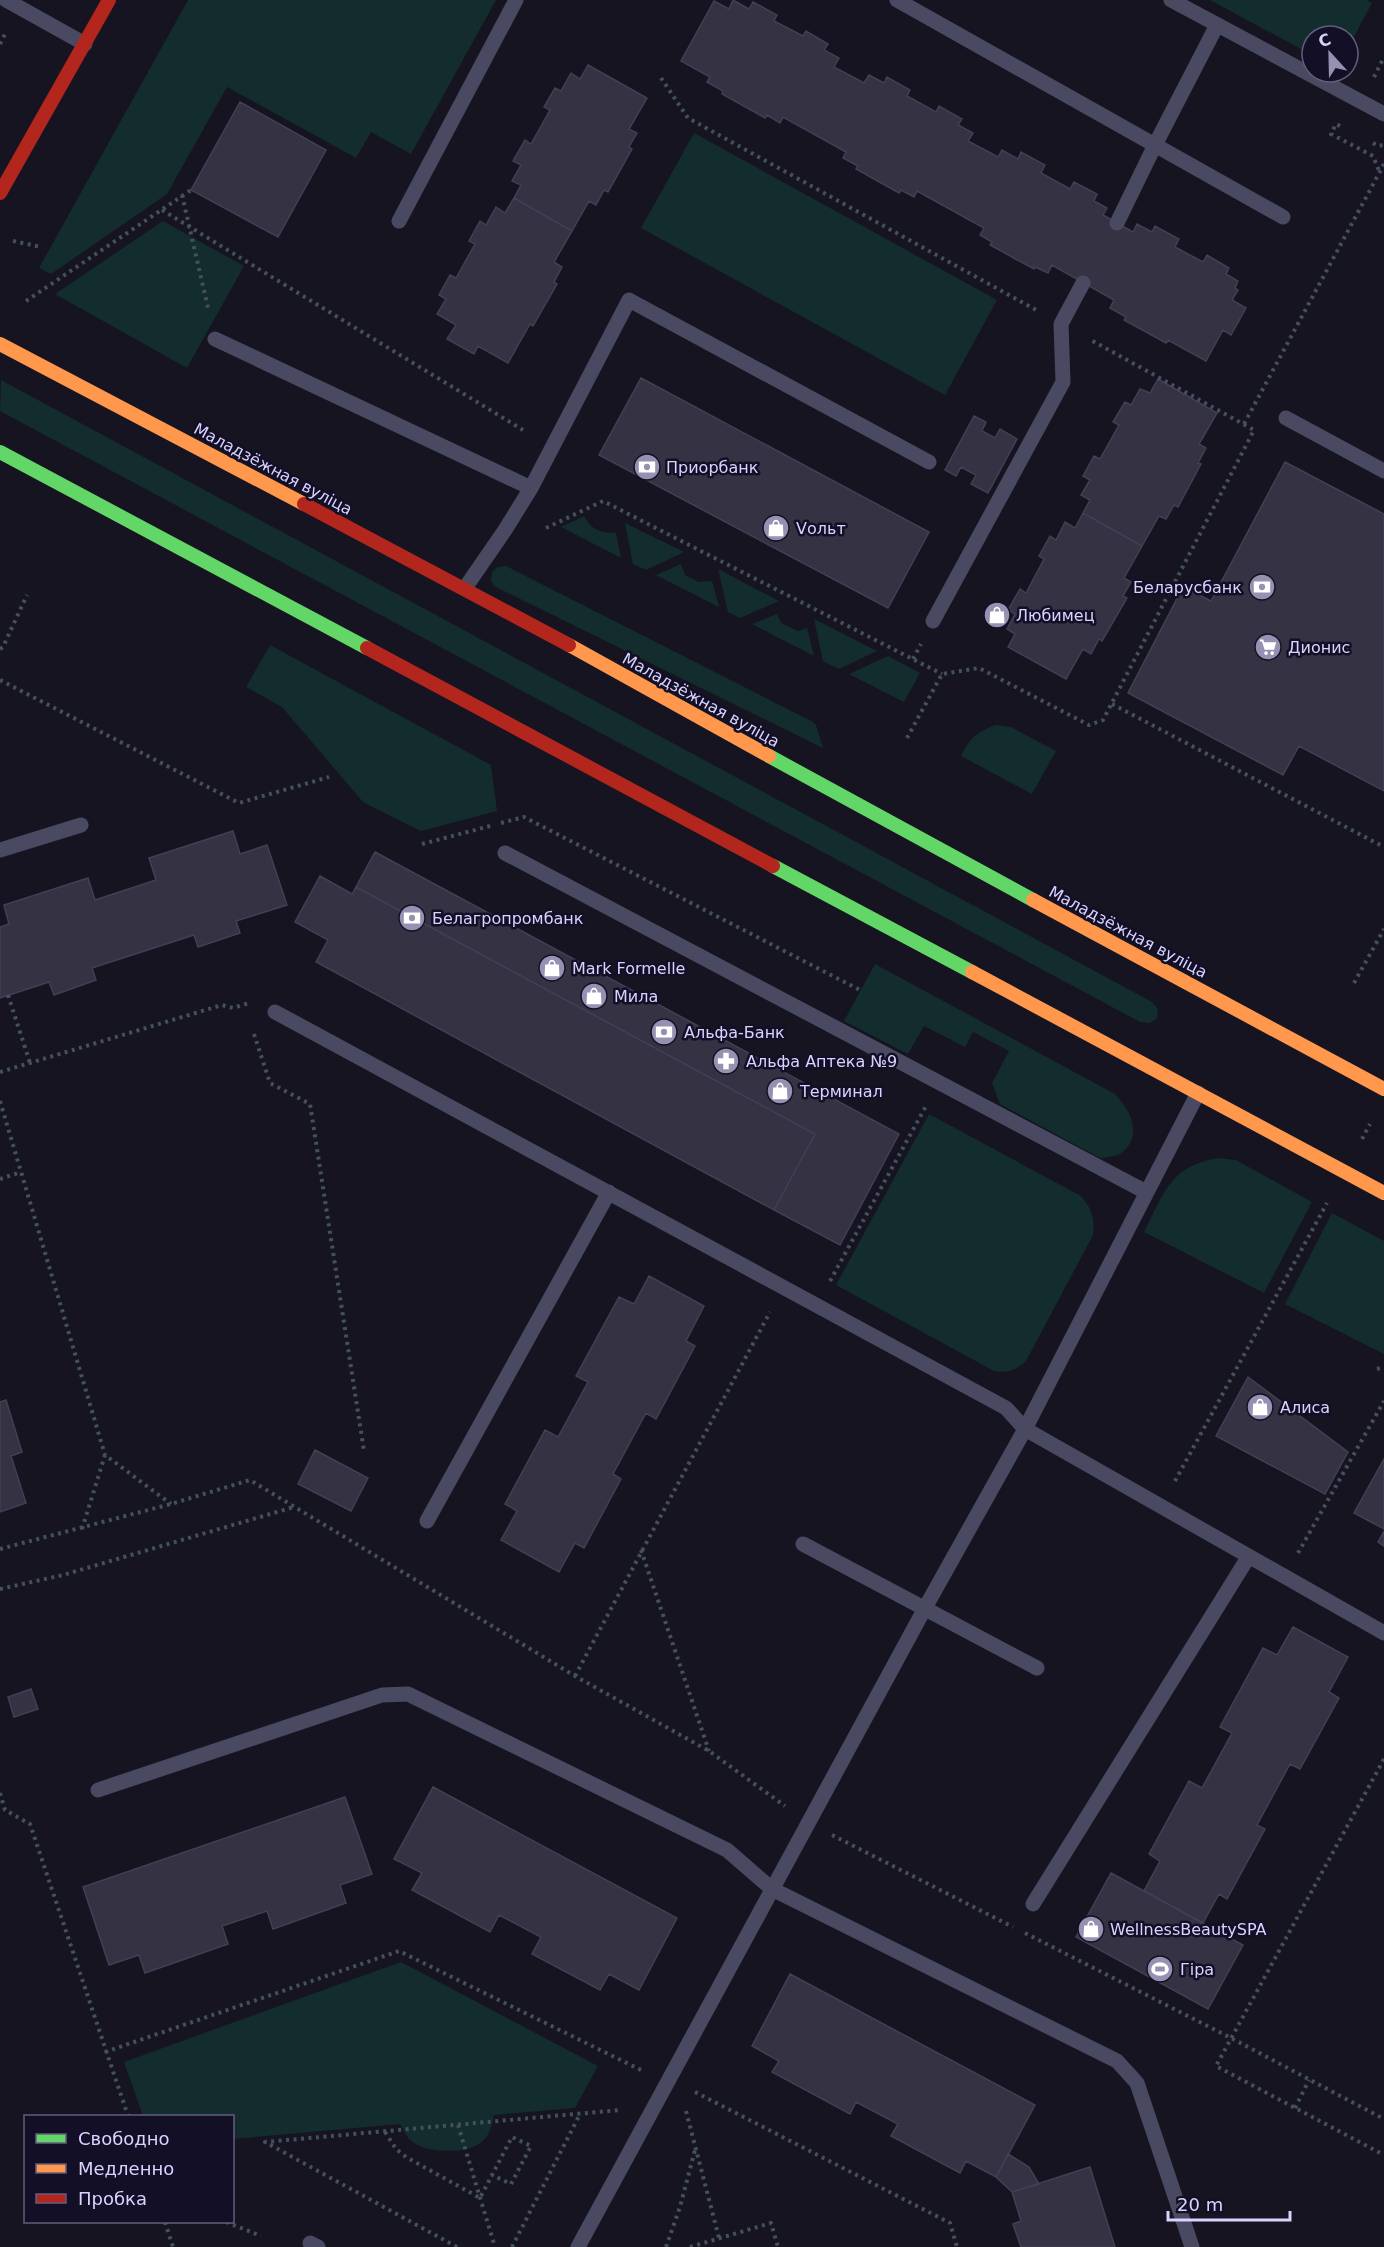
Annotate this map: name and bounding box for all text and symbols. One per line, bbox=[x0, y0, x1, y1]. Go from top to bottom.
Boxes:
north arrow bbox=[1300, 24, 1360, 84]
text: С bbox=[1316, 30, 1334, 52]
street label: Маладзёжная вуліца bbox=[191, 419, 355, 519]
bank icon: Приорбанк bbox=[632, 452, 662, 482]
place label: Приорбанк bbox=[666, 458, 759, 477]
shop icon: Vольт bbox=[761, 513, 791, 543]
place label: Vольт bbox=[796, 519, 846, 538]
bank icon: Беларусбанк bbox=[1247, 572, 1277, 602]
place label: Беларусбанк bbox=[1133, 578, 1242, 597]
shop icon: Любимец bbox=[982, 600, 1012, 630]
place label: Любимец bbox=[1016, 606, 1095, 625]
supermarket icon: Дионис bbox=[1253, 632, 1283, 662]
place label: Дионис bbox=[1288, 638, 1350, 657]
street label: Маладзёжная вуліца bbox=[619, 649, 783, 751]
street label: Маладзёжная вуліца bbox=[1046, 882, 1210, 982]
bank icon: Белагропромбанк bbox=[397, 903, 427, 933]
place label: Белагропромбанк bbox=[432, 909, 584, 928]
shop icon: Mark Formelle bbox=[537, 953, 567, 983]
place label: Mark Formelle bbox=[572, 959, 685, 978]
shop icon: Мила bbox=[579, 981, 609, 1011]
place label: Мила bbox=[614, 987, 658, 1006]
bank icon: Альфа-Банк bbox=[649, 1017, 679, 1047]
place label: Альфа-Банк bbox=[684, 1023, 785, 1042]
pharmacy icon: Альфа Аптека №9 bbox=[711, 1046, 741, 1076]
place label: Альфа Аптека №9 bbox=[746, 1052, 897, 1071]
shop icon: Терминал bbox=[765, 1076, 795, 1106]
place label: Терминал bbox=[799, 1082, 883, 1101]
shop icon: Алиса bbox=[1245, 1392, 1275, 1422]
place label: Алиса bbox=[1280, 1398, 1330, 1417]
shop icon: WellnessBeautySPA bbox=[1076, 1914, 1106, 1944]
place label: WellnessBeautySPA bbox=[1110, 1920, 1267, 1939]
sports icon: Гіра bbox=[1145, 1954, 1175, 1984]
place label: Гіра bbox=[1180, 1960, 1214, 1979]
legend bbox=[24, 2115, 234, 2223]
text: Свободно bbox=[78, 2128, 170, 2149]
text: Медленно bbox=[78, 2158, 174, 2179]
scale bar bbox=[1168, 2184, 1290, 2222]
text: Пробка bbox=[78, 2188, 147, 2209]
text: 20 m bbox=[1177, 2194, 1223, 2215]

